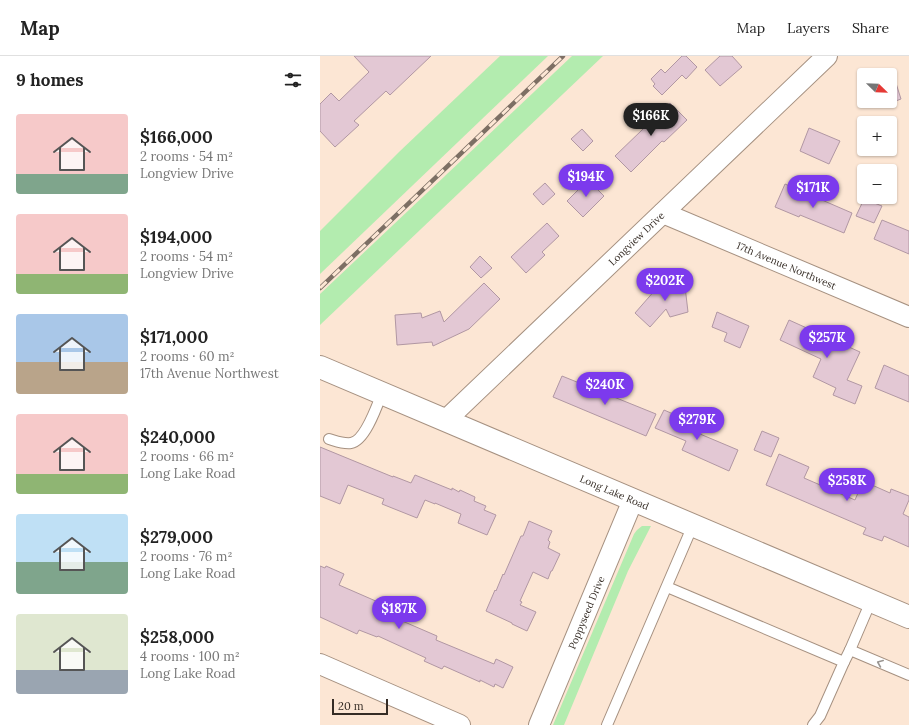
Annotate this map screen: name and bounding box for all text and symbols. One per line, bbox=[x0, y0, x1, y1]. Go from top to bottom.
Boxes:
text: Map bbox=[20, 16, 60, 40]
text: Map bbox=[737, 19, 765, 37]
text: Layers bbox=[787, 19, 830, 37]
text: Share bbox=[852, 19, 889, 37]
north arrow bbox=[857, 68, 897, 108]
map controls bbox=[857, 68, 897, 204]
text: 9 homes bbox=[16, 69, 83, 91]
icon: filters bbox=[282, 69, 304, 91]
pin: $166K bbox=[623, 103, 679, 137]
text: $166K bbox=[632, 107, 670, 124]
button: + bbox=[857, 116, 897, 156]
text: $166,000 bbox=[140, 126, 213, 148]
icon: home bbox=[48, 130, 96, 178]
text: 2 rooms · 54 m² bbox=[140, 148, 233, 165]
pin: $194K bbox=[558, 164, 614, 198]
button: − bbox=[857, 164, 897, 204]
text: Longview Drive bbox=[140, 165, 234, 182]
text: $194K bbox=[568, 168, 604, 185]
pin: $171K bbox=[785, 175, 841, 209]
text: $171K bbox=[796, 179, 830, 196]
street label: Longview Drive bbox=[606, 208, 667, 268]
text: $194,000 bbox=[140, 226, 212, 248]
icon: home bbox=[48, 230, 96, 278]
street label: 17th Avenue Northwest bbox=[735, 238, 838, 292]
text: 2 rooms · 54 m² bbox=[140, 248, 233, 265]
text: Longview Drive bbox=[140, 265, 234, 282]
pin: $202K bbox=[637, 268, 693, 302]
text: $202K bbox=[645, 272, 685, 289]
pin: $257K bbox=[799, 325, 855, 359]
text: $171,000 bbox=[140, 326, 208, 348]
text: $257K bbox=[809, 329, 845, 346]
icon: home bbox=[48, 330, 96, 378]
text: 2 rooms · 60 m² bbox=[140, 348, 235, 365]
text: 17th Avenue Northwest bbox=[140, 365, 279, 382]
pin: $240K bbox=[577, 372, 633, 406]
text: $240K bbox=[585, 376, 625, 393]
pin: $279K bbox=[669, 407, 725, 441]
text: $279K bbox=[678, 411, 716, 428]
text: $240,000 bbox=[140, 426, 215, 448]
icon: home bbox=[48, 430, 96, 478]
text: 2 rooms · 66 m² bbox=[140, 448, 234, 465]
text: Long Lake Road bbox=[140, 465, 236, 482]
pin: $258K bbox=[819, 468, 875, 502]
street label: Long Lake Road bbox=[578, 472, 651, 512]
text: $258K bbox=[828, 472, 866, 489]
text: $279,000 bbox=[140, 526, 213, 548]
icon: home bbox=[48, 530, 96, 578]
text: 2 rooms · 76 m² bbox=[140, 548, 232, 565]
text: Long Lake Road bbox=[140, 565, 236, 582]
street label: Poppyseed Drive bbox=[565, 573, 607, 651]
pin: $187K bbox=[371, 596, 427, 630]
text: $187K bbox=[381, 600, 417, 617]
text: $258,000 bbox=[140, 626, 214, 648]
icon: home bbox=[48, 630, 96, 678]
text: 4 rooms · 100 m² bbox=[140, 648, 240, 665]
one-way arrow bbox=[876, 659, 883, 667]
text: Long Lake Road bbox=[140, 665, 236, 682]
scale bar bbox=[332, 697, 388, 716]
text: 20 m bbox=[338, 699, 363, 713]

